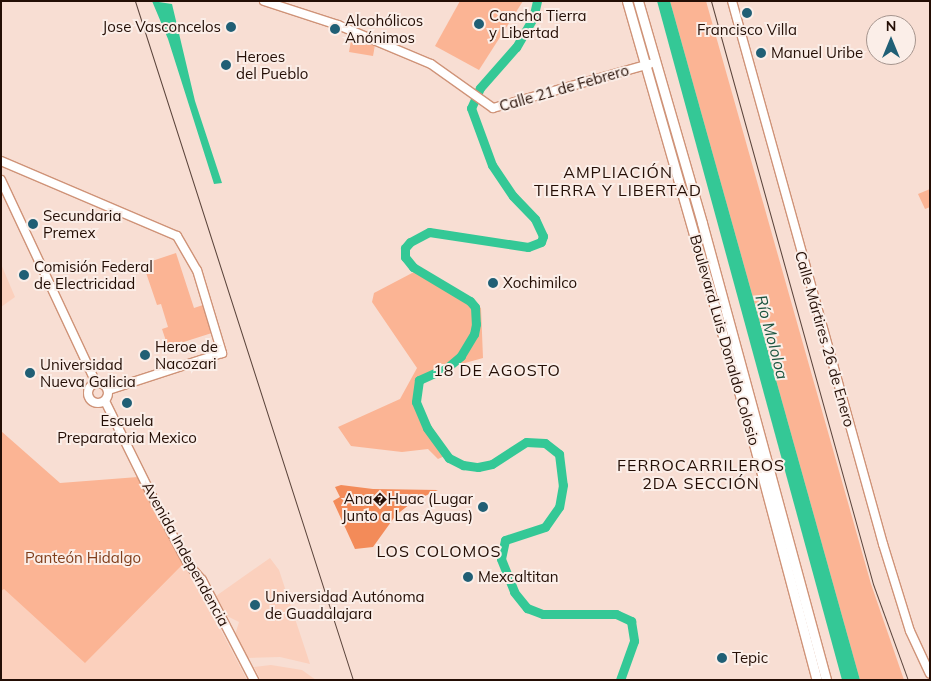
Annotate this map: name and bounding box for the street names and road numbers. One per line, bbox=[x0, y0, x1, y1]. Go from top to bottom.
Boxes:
street label: Calle 21 de Febrero bbox=[497, 61, 631, 115]
street label: Boulevard Luis Donaldo Colosio bbox=[686, 233, 764, 447]
street label: Calle Mártires 26 de Enero bbox=[791, 249, 859, 429]
street label: Avenida Independencia bbox=[139, 479, 233, 629]

